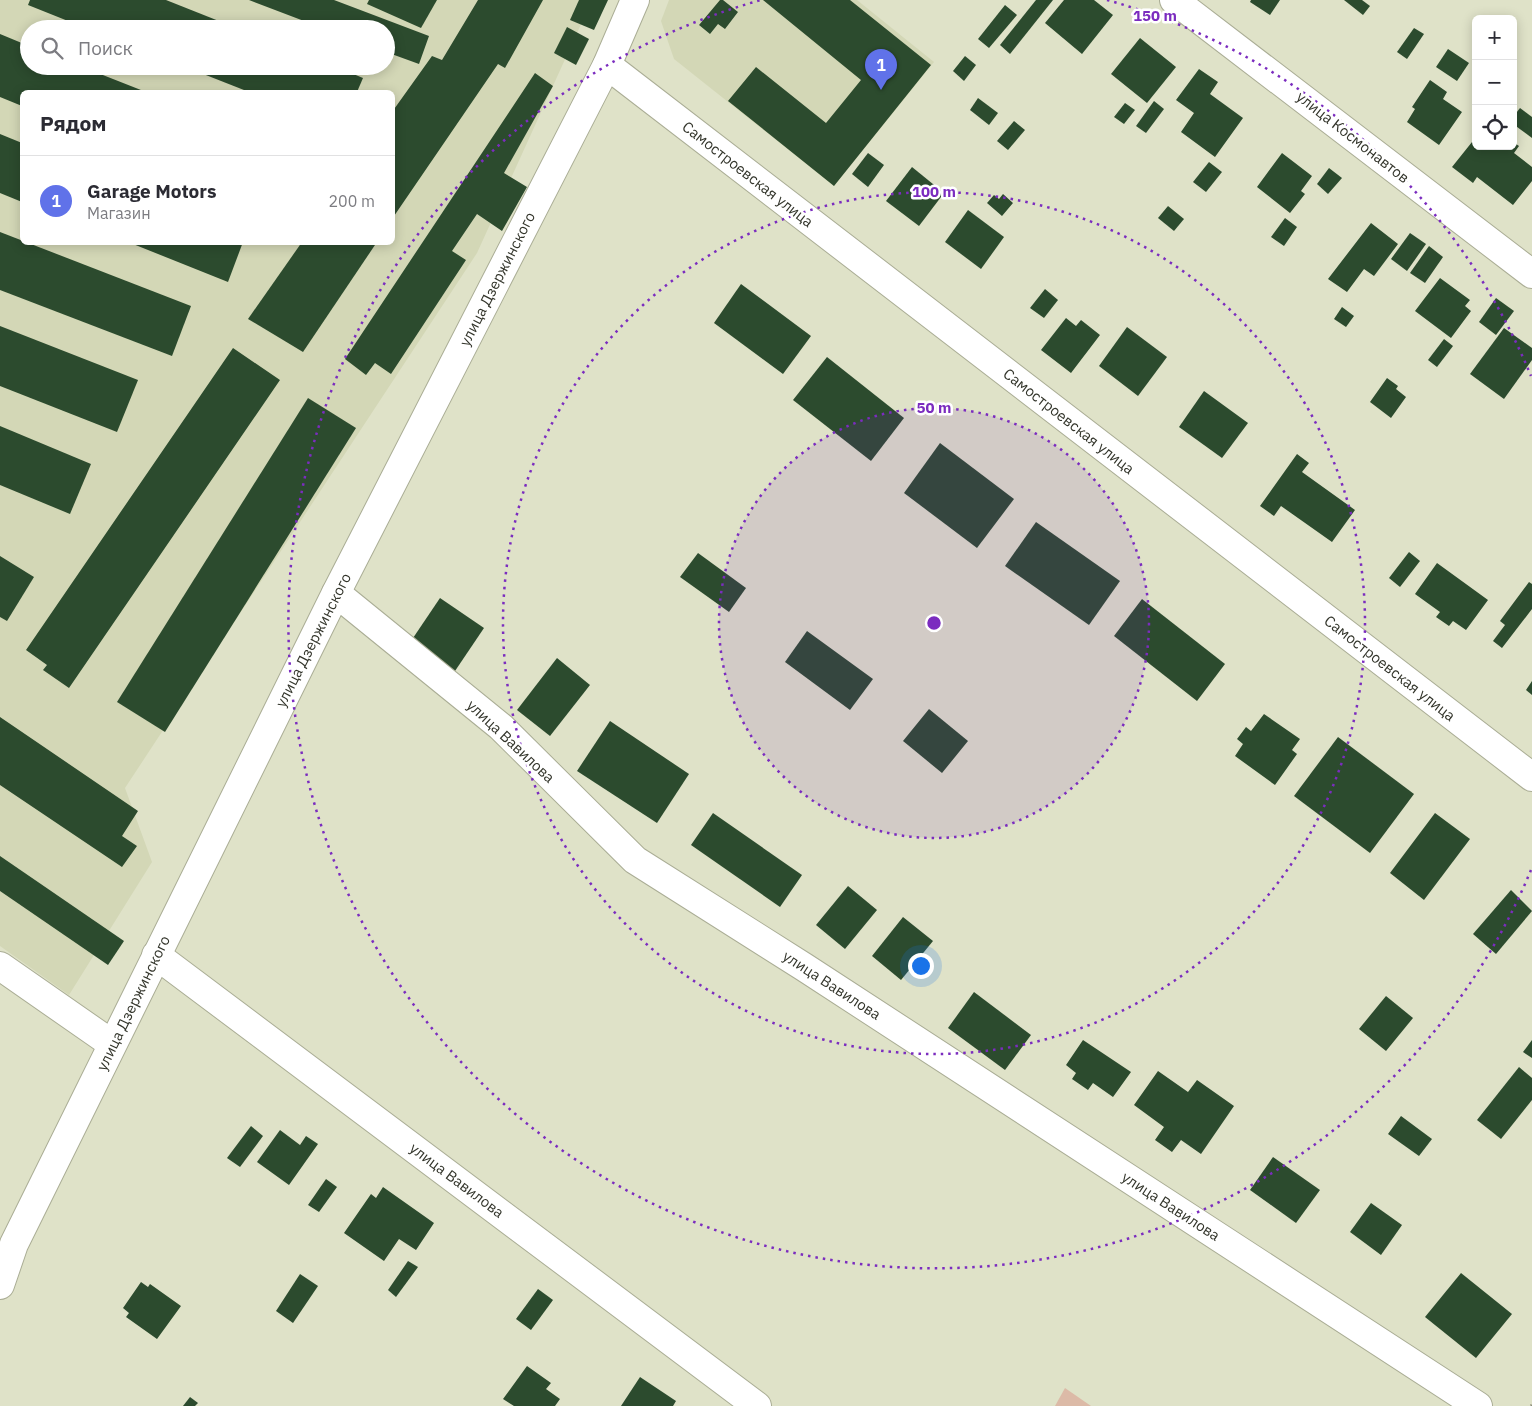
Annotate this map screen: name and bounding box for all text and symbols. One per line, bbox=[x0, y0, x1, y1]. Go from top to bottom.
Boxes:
text: 150 m bbox=[1133, 6, 1177, 25]
map controls bbox=[1472, 15, 1517, 150]
button: + bbox=[1472, 15, 1517, 60]
search box bbox=[20, 20, 395, 75]
icon: search bbox=[38, 34, 66, 62]
text: Поиск bbox=[78, 36, 133, 60]
pin: 1 bbox=[865, 49, 897, 90]
button: − bbox=[1472, 60, 1517, 105]
street label: улица Космонавтов bbox=[1293, 87, 1413, 187]
button: locate bbox=[1472, 105, 1517, 150]
text: Рядом bbox=[40, 109, 107, 137]
street label: Самостроевская улица bbox=[679, 117, 817, 231]
text: Garage Motors bbox=[87, 179, 217, 203]
text: 100 m bbox=[912, 182, 956, 201]
text: 1 bbox=[51, 191, 61, 211]
text: 200 m bbox=[328, 191, 375, 211]
text: Магазин bbox=[87, 203, 151, 223]
street label: улица Дзержинского bbox=[455, 209, 539, 349]
street label: Самостроевская улица bbox=[1000, 364, 1138, 478]
text: 50 m bbox=[917, 398, 951, 417]
street label: улица Дзержинского bbox=[271, 570, 355, 710]
street label: Самостроевская улица bbox=[1321, 611, 1459, 725]
centre of rings bbox=[925, 614, 943, 632]
street label: улица Вавилова bbox=[463, 695, 559, 787]
street label: улица Дзержинского bbox=[92, 932, 174, 1074]
street label: улица Вавилова bbox=[779, 946, 885, 1024]
your location bbox=[908, 953, 934, 979]
street label: улица Вавилова bbox=[406, 1138, 508, 1222]
street label: улица Вавилова bbox=[1118, 1167, 1224, 1245]

